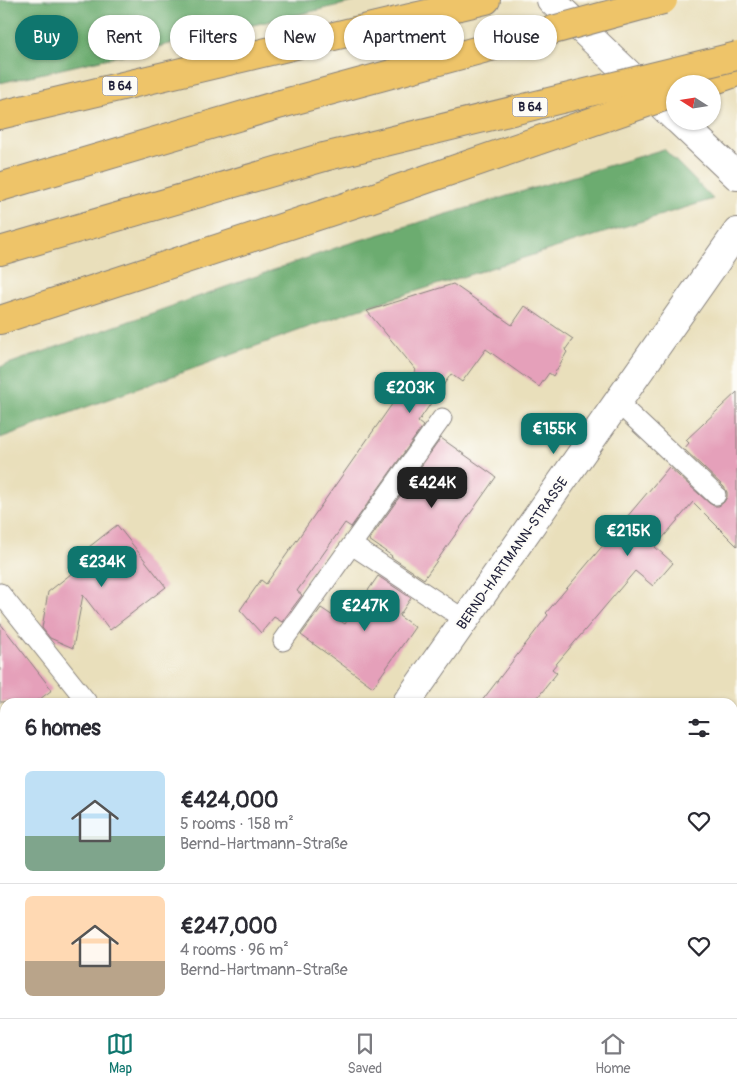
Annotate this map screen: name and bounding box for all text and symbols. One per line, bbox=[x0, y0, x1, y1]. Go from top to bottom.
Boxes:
chip: Buy bbox=[15, 15, 78, 60]
chip: Rent bbox=[88, 15, 160, 60]
chip: Filters bbox=[170, 15, 255, 60]
chip: New bbox=[265, 15, 334, 60]
chip: Apartment bbox=[344, 15, 464, 60]
chip: House bbox=[474, 15, 557, 60]
north arrow bbox=[666, 75, 721, 130]
map controls bbox=[666, 75, 721, 130]
road number: B 64 bbox=[102, 76, 138, 95]
road number: B 64 bbox=[512, 98, 548, 116]
pin: €203K bbox=[375, 372, 445, 414]
text: €203K bbox=[385, 378, 435, 398]
pin: €155K bbox=[519, 412, 589, 455]
text: €155K bbox=[532, 419, 576, 439]
pin: €424K bbox=[397, 466, 467, 509]
text: €424K bbox=[408, 473, 456, 493]
street label: BERND-HARTMANN-STRASSE bbox=[453, 474, 572, 633]
pin: €215K bbox=[593, 514, 663, 557]
text: €215K bbox=[606, 521, 650, 541]
pin: €234K bbox=[67, 546, 137, 588]
text: €234K bbox=[79, 552, 125, 572]
pin: €247K bbox=[330, 590, 400, 632]
text: €247K bbox=[342, 596, 388, 616]
icon: filters bbox=[685, 714, 713, 742]
text: 6 homes bbox=[25, 715, 101, 742]
text: €424,000 bbox=[180, 787, 278, 814]
icon: home bbox=[65, 791, 125, 851]
icon: heart bbox=[685, 807, 713, 835]
text: 5 rooms · 158 m² bbox=[180, 814, 294, 834]
text: Bernd-Hartmann-Straße bbox=[180, 834, 348, 854]
text: €247,000 bbox=[180, 913, 277, 940]
icon: home bbox=[65, 916, 125, 976]
icon: heart bbox=[685, 932, 713, 960]
text: 4 rooms · 96 m² bbox=[180, 940, 289, 960]
text: Bernd-Hartmann-Straße bbox=[180, 960, 348, 980]
tab: Map bbox=[106, 1030, 134, 1077]
tab: Saved bbox=[347, 1030, 382, 1077]
tab: Home bbox=[595, 1030, 630, 1077]

